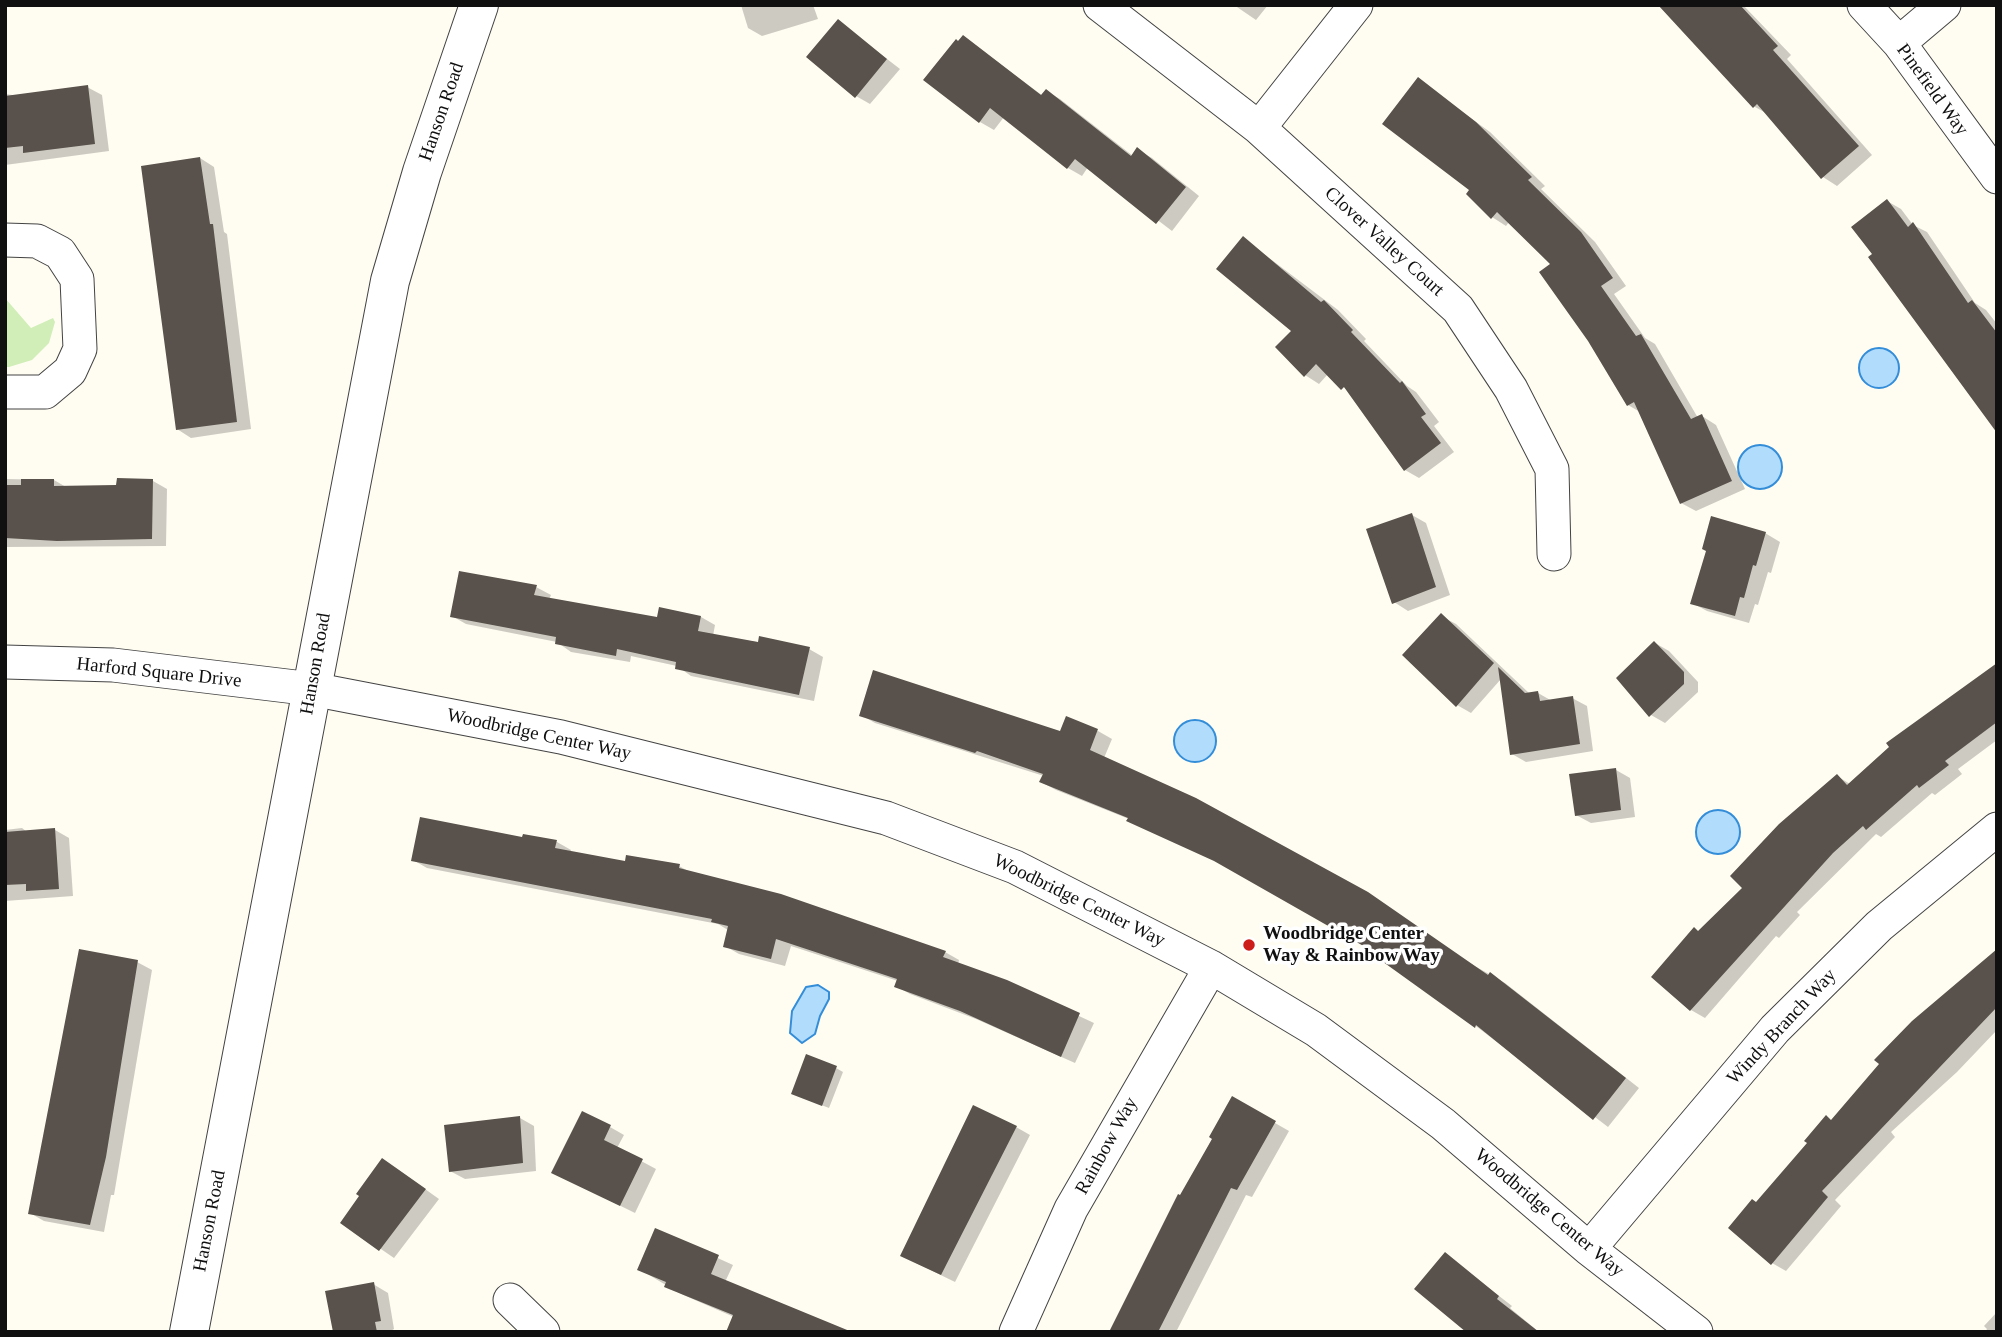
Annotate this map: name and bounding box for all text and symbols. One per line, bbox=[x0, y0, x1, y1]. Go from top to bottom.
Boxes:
street label: Pinefield Way bbox=[1891, 40, 1973, 140]
street label: Hanson Road bbox=[414, 60, 470, 164]
street label: Clover Valley Court bbox=[1320, 182, 1448, 302]
street label: Hanson Road bbox=[296, 611, 336, 717]
street label: Harford Square Drive bbox=[75, 653, 243, 693]
street label: Woodbridge Center Way bbox=[445, 704, 633, 766]
street label: Woodbridge Center Way bbox=[990, 850, 1168, 952]
place label: Woodbridge Center Way & Rainbow Way bbox=[1263, 923, 1440, 967]
marker: Woodbridge Center Way & Rainbow Way bbox=[1241, 937, 1257, 953]
street label: Windy Branch Way bbox=[1723, 964, 1841, 1090]
street label: Rainbow Way bbox=[1071, 1093, 1143, 1199]
street label: Woodbridge Center Way bbox=[1470, 1144, 1628, 1282]
street label: Hanson Road bbox=[189, 1168, 231, 1274]

